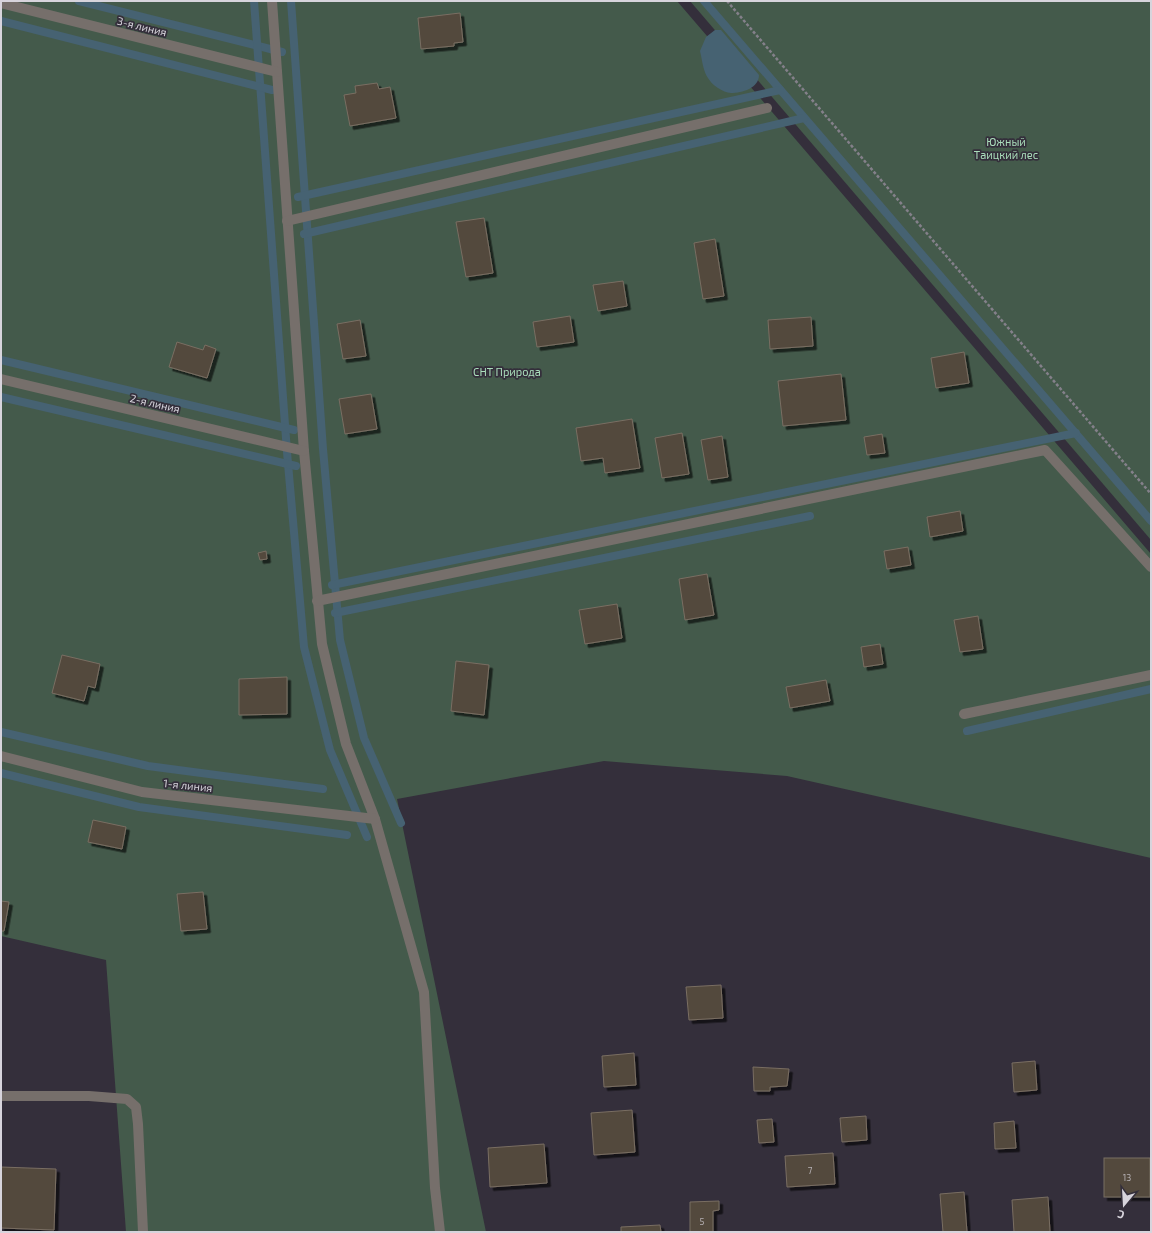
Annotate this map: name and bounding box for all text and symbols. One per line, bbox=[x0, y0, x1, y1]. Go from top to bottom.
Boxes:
street label: 3-я линия bbox=[116, 14, 168, 38]
park label: Южный Таицкий лес bbox=[974, 135, 1038, 161]
park label: СНТ Природа bbox=[473, 365, 541, 378]
street label: 2-я линия bbox=[129, 391, 181, 415]
street label: 1-я линия bbox=[163, 776, 213, 794]
house number: 7 bbox=[808, 1165, 813, 1176]
house number: 13 bbox=[1123, 1172, 1131, 1183]
north arrow bbox=[1104, 1185, 1144, 1225]
text: С bbox=[1115, 1208, 1126, 1222]
house number: 5 bbox=[700, 1216, 705, 1227]

